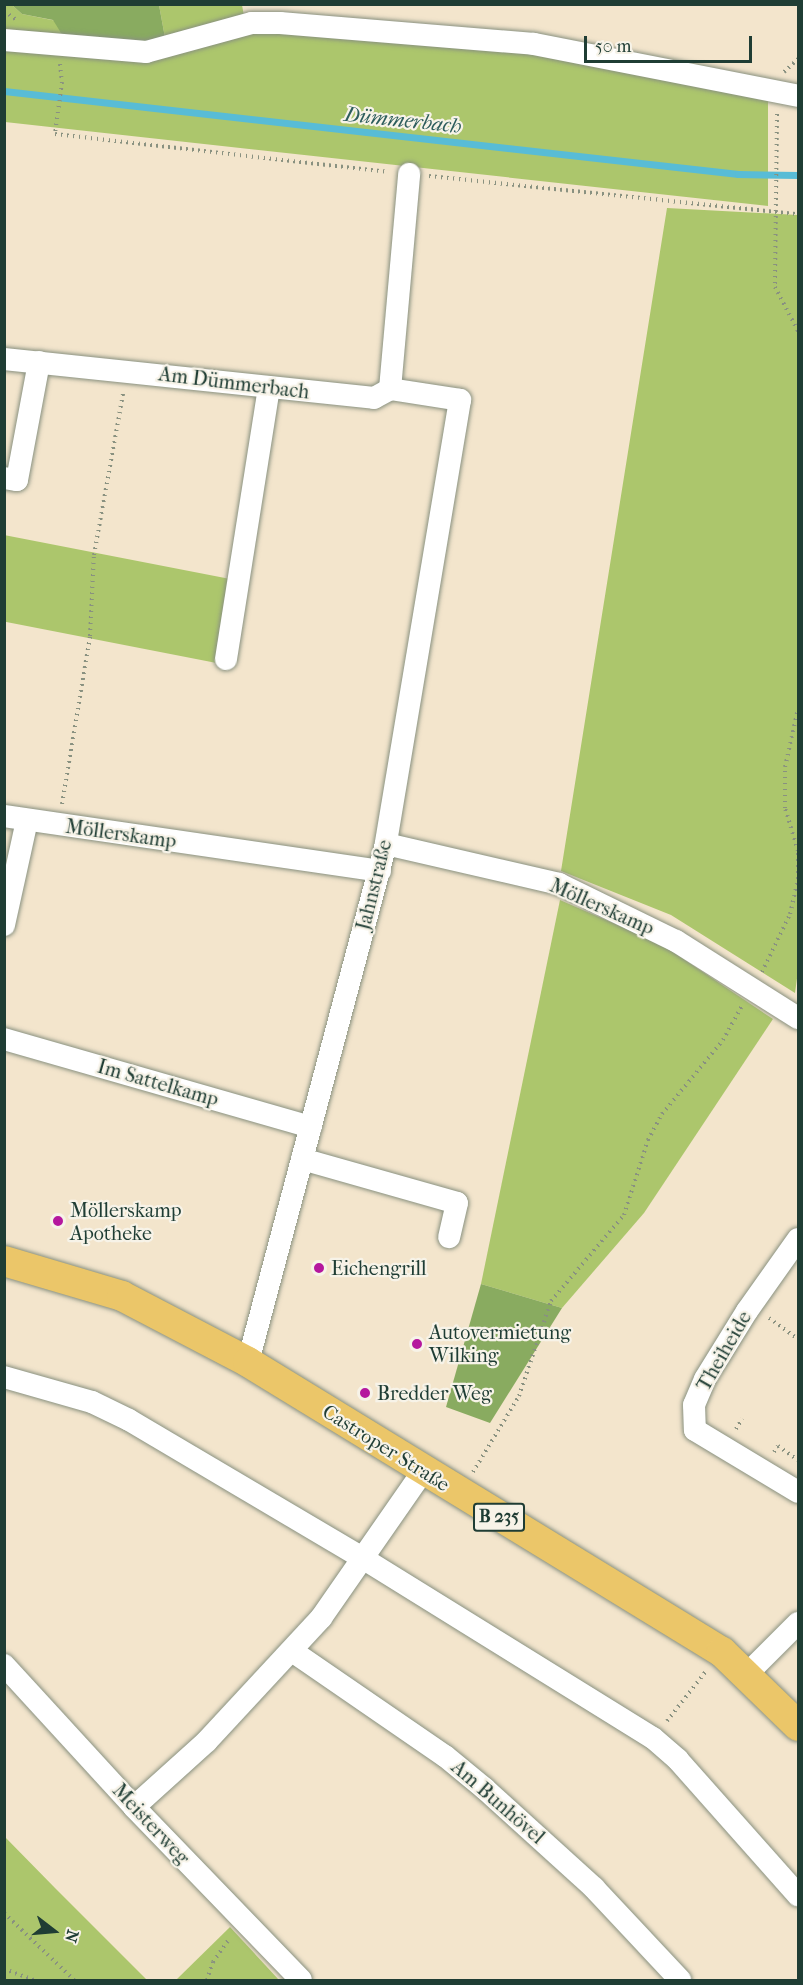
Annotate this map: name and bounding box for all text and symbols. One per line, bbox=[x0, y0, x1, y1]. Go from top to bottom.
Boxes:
scale bar bbox=[587, 24, 755, 62]
text: 50 m bbox=[595, 36, 631, 57]
water label: Dümmerbach bbox=[343, 101, 463, 139]
street label: Am Dümmerbach bbox=[157, 362, 311, 404]
street label: Möllerskamp bbox=[64, 814, 178, 854]
street label: Jahnstraße bbox=[351, 837, 397, 933]
street label: Möllerskamp bbox=[546, 873, 658, 941]
street label: Im Sattelkamp bbox=[95, 1054, 221, 1112]
place label: Möllerskamp Apotheke bbox=[70, 1198, 182, 1245]
marker: Möllerskamp Apotheke bbox=[51, 1214, 65, 1228]
place label: Eichengrill bbox=[331, 1256, 427, 1280]
marker: Eichengrill bbox=[312, 1261, 326, 1275]
street label: Theiheide bbox=[692, 1307, 756, 1395]
place label: Autovermietung Wilking bbox=[429, 1320, 571, 1367]
marker: Autovermietung Wilking bbox=[410, 1337, 424, 1351]
place label: Bredder Weg bbox=[377, 1381, 492, 1405]
marker: Bredder Weg bbox=[358, 1386, 372, 1400]
street label: Castroper Straße bbox=[318, 1399, 454, 1497]
road number: B 235 bbox=[472, 1502, 526, 1532]
street label: Am Bunhövel bbox=[446, 1755, 550, 1849]
street label: Meisterweg bbox=[107, 1779, 195, 1869]
north arrow bbox=[24, 1901, 84, 1961]
text: N bbox=[61, 1928, 83, 1945]

